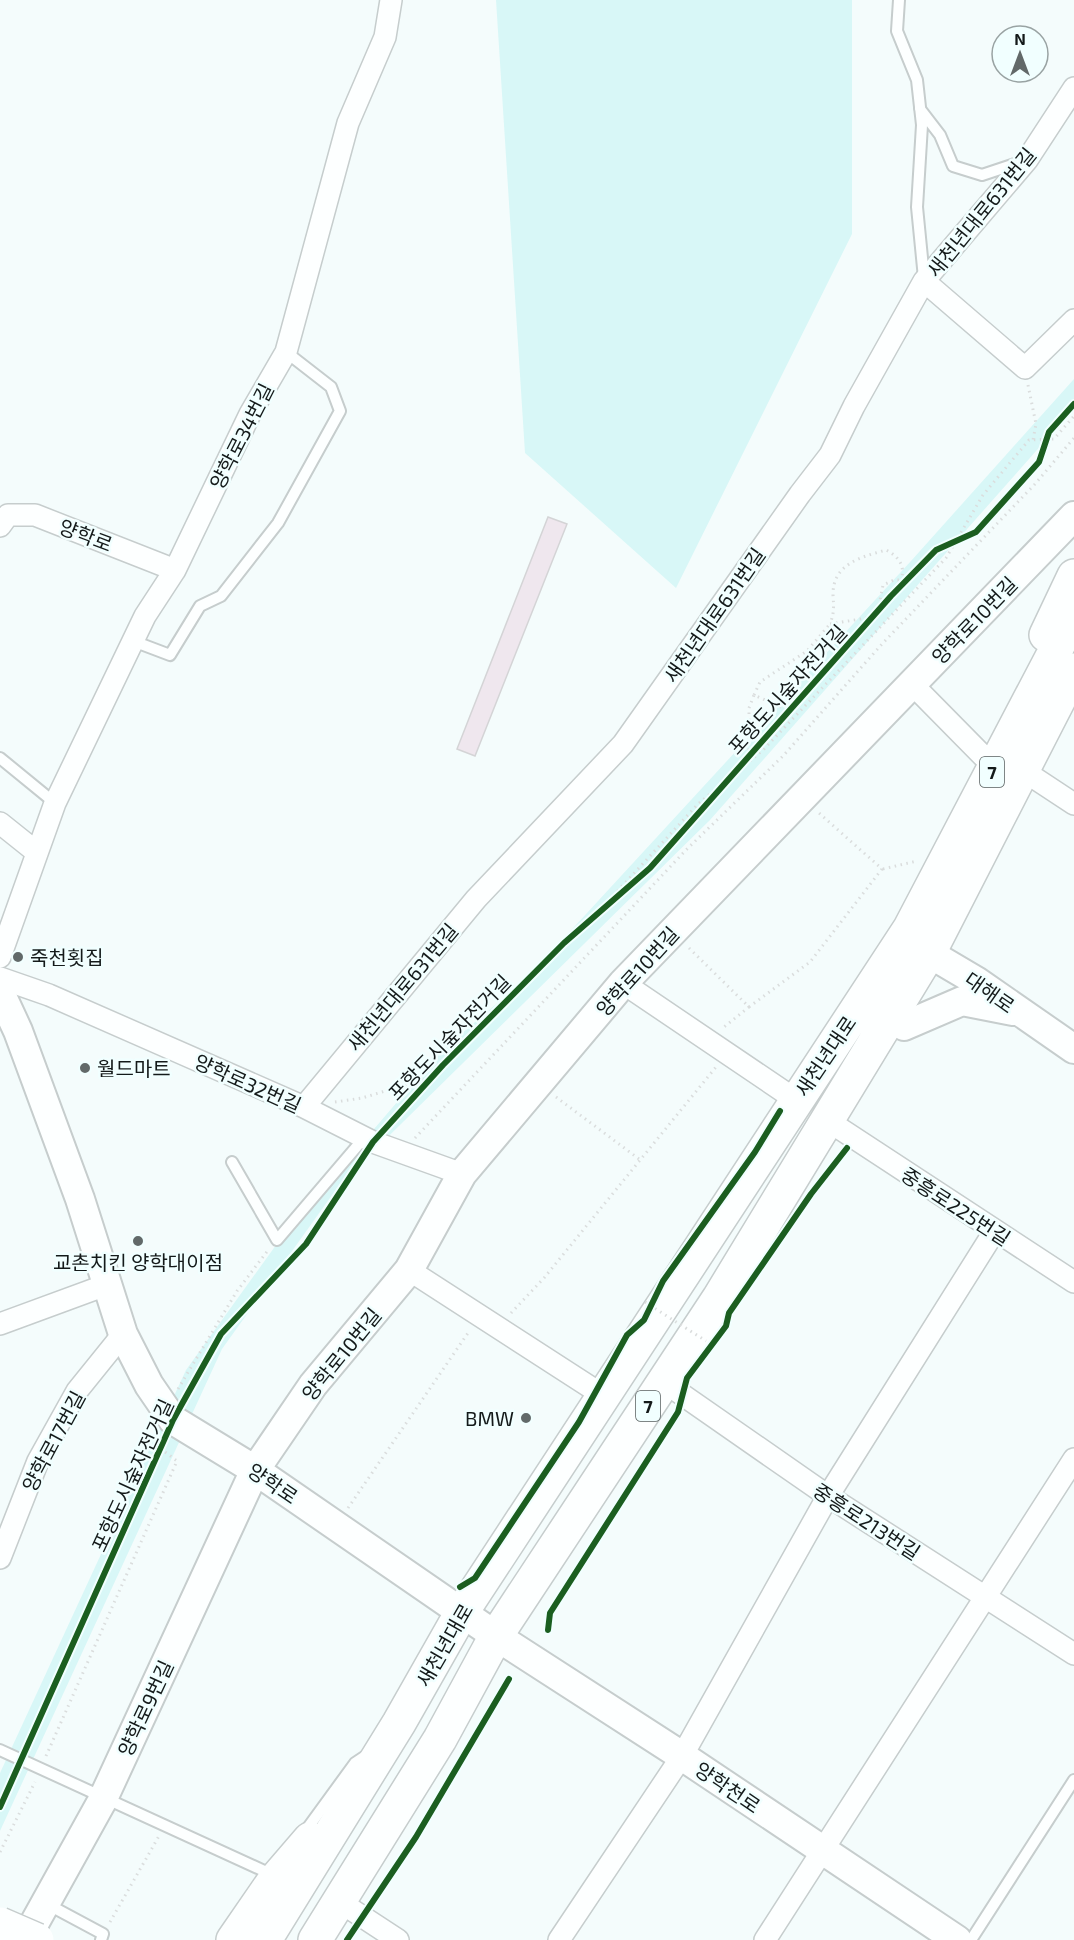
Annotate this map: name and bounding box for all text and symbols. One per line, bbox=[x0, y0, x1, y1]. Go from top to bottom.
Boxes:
north arrow bbox=[990, 24, 1050, 84]
text: N bbox=[1014, 29, 1026, 48]
street label: 새천년대로631번길 bbox=[922, 143, 1040, 281]
street label: 양학로34번길 bbox=[204, 379, 278, 493]
street label: 양학로 bbox=[56, 514, 116, 556]
street label: 새천년대로631번길 bbox=[658, 543, 770, 687]
street label: 양학로10번길 bbox=[926, 571, 1022, 669]
street label: 포항도시숲자전거길 bbox=[723, 619, 851, 759]
road number: 7 bbox=[980, 757, 1004, 787]
street label: 새천년대로631번길 bbox=[342, 918, 462, 1056]
street label: 양학로10번길 bbox=[591, 921, 683, 1021]
place label: 죽천횟집 bbox=[30, 945, 104, 969]
marker: 죽천횟집 bbox=[11, 950, 25, 964]
street label: 대해로 bbox=[961, 966, 1019, 1018]
street label: 포항도시숲자전거길 bbox=[383, 969, 515, 1105]
street label: 새천년대로 bbox=[789, 1011, 861, 1101]
street label: 양학로32번길 bbox=[191, 1049, 305, 1117]
place label: 월드마트 bbox=[97, 1056, 171, 1080]
marker: 월드마트 bbox=[78, 1061, 92, 1075]
street label: 중흥로225번길 bbox=[897, 1162, 1015, 1250]
marker: 교촌치킨 양학대이점 bbox=[131, 1234, 145, 1248]
place label: 교촌치킨 양학대이점 bbox=[53, 1250, 223, 1274]
street label: 양학로10번길 bbox=[296, 1303, 386, 1405]
street label: 양학로17번길 bbox=[17, 1387, 89, 1495]
road number: 7 bbox=[636, 1391, 660, 1421]
street label: 포항도시숲자전거길 bbox=[86, 1395, 178, 1555]
place label: BMW bbox=[465, 1406, 514, 1430]
marker: BMW bbox=[519, 1411, 533, 1425]
street label: 양학로 bbox=[243, 1458, 303, 1508]
street label: 중흥로213번길 bbox=[809, 1478, 925, 1564]
street label: 새천년대로 bbox=[411, 1599, 477, 1691]
street label: 양학로9번길 bbox=[112, 1656, 178, 1760]
street label: 양학천로 bbox=[691, 1756, 765, 1818]

